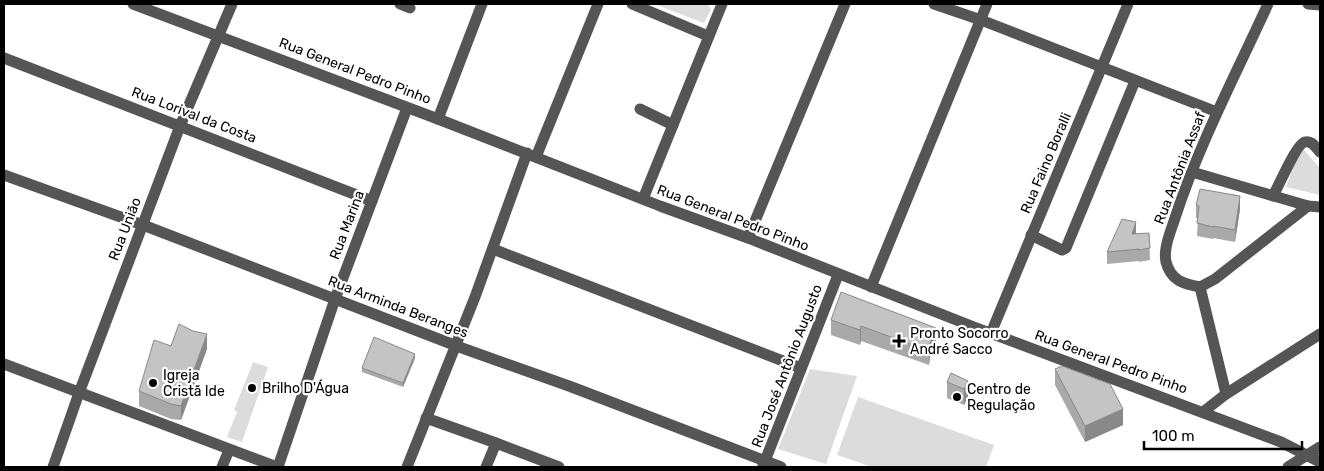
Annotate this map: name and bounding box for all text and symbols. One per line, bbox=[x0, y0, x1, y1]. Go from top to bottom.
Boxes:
street label: Rua General Pedro Pinho bbox=[277, 34, 433, 108]
street label: Rua Lorival da Costa bbox=[129, 83, 259, 147]
street label: Rua Antônia Assaf bbox=[1151, 109, 1209, 227]
street label: Rua Faino Boralli bbox=[1017, 110, 1075, 216]
street label: Rua General Pedro Pinho bbox=[655, 181, 811, 255]
street label: Rua Marina bbox=[326, 188, 368, 262]
street label: Rua União bbox=[105, 195, 145, 263]
street label: Rua Arminda Beranges bbox=[325, 272, 471, 342]
street label: Rua José Antônio Augusto bbox=[748, 282, 826, 450]
place label: Pronto Socorro André Sacco bbox=[910, 325, 1009, 358]
street label: Rua General Pedro Pinho bbox=[1032, 326, 1190, 398]
marker: Pronto Socorro André Sacco bbox=[892, 334, 906, 348]
place label: Igreja Cristã Ide bbox=[163, 367, 225, 400]
marker: Igreja Cristã Ide bbox=[147, 377, 159, 389]
place label: Brilho D'Água bbox=[262, 379, 349, 397]
place label: Centro de Regulação bbox=[967, 381, 1035, 414]
marker: Brilho D'Água bbox=[246, 382, 258, 394]
marker: Centro de Regulação bbox=[951, 391, 963, 403]
scale bar bbox=[1144, 418, 1302, 450]
text: 100 m bbox=[1152, 427, 1194, 445]

